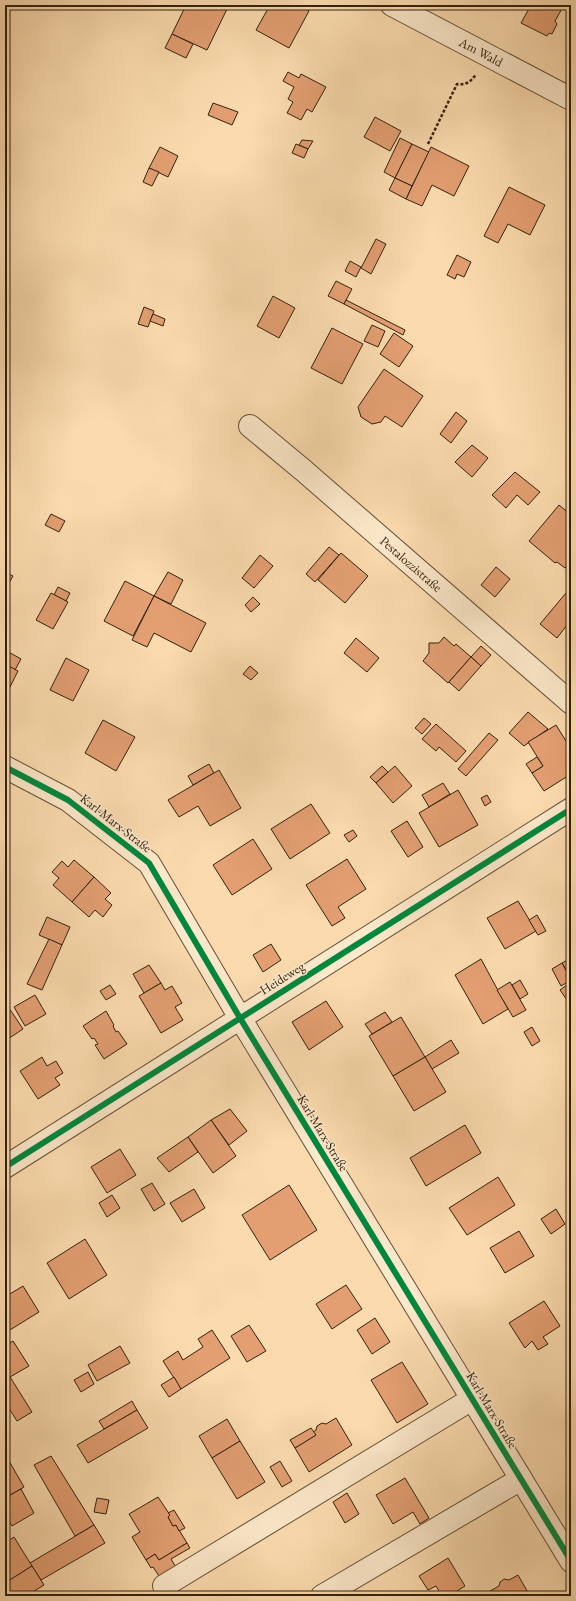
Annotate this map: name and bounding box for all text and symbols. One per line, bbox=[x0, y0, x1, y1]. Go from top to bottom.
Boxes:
street label: Am Wald bbox=[455, 33, 506, 71]
street label: Pestalozzistraße bbox=[376, 532, 446, 596]
street label: Karl-Marx-Straße bbox=[77, 790, 155, 856]
street label: Heideweg bbox=[256, 957, 308, 998]
street label: Karl-Marx-Straße bbox=[293, 1092, 353, 1174]
street label: Karl-Marx-Straße bbox=[462, 1369, 522, 1451]

